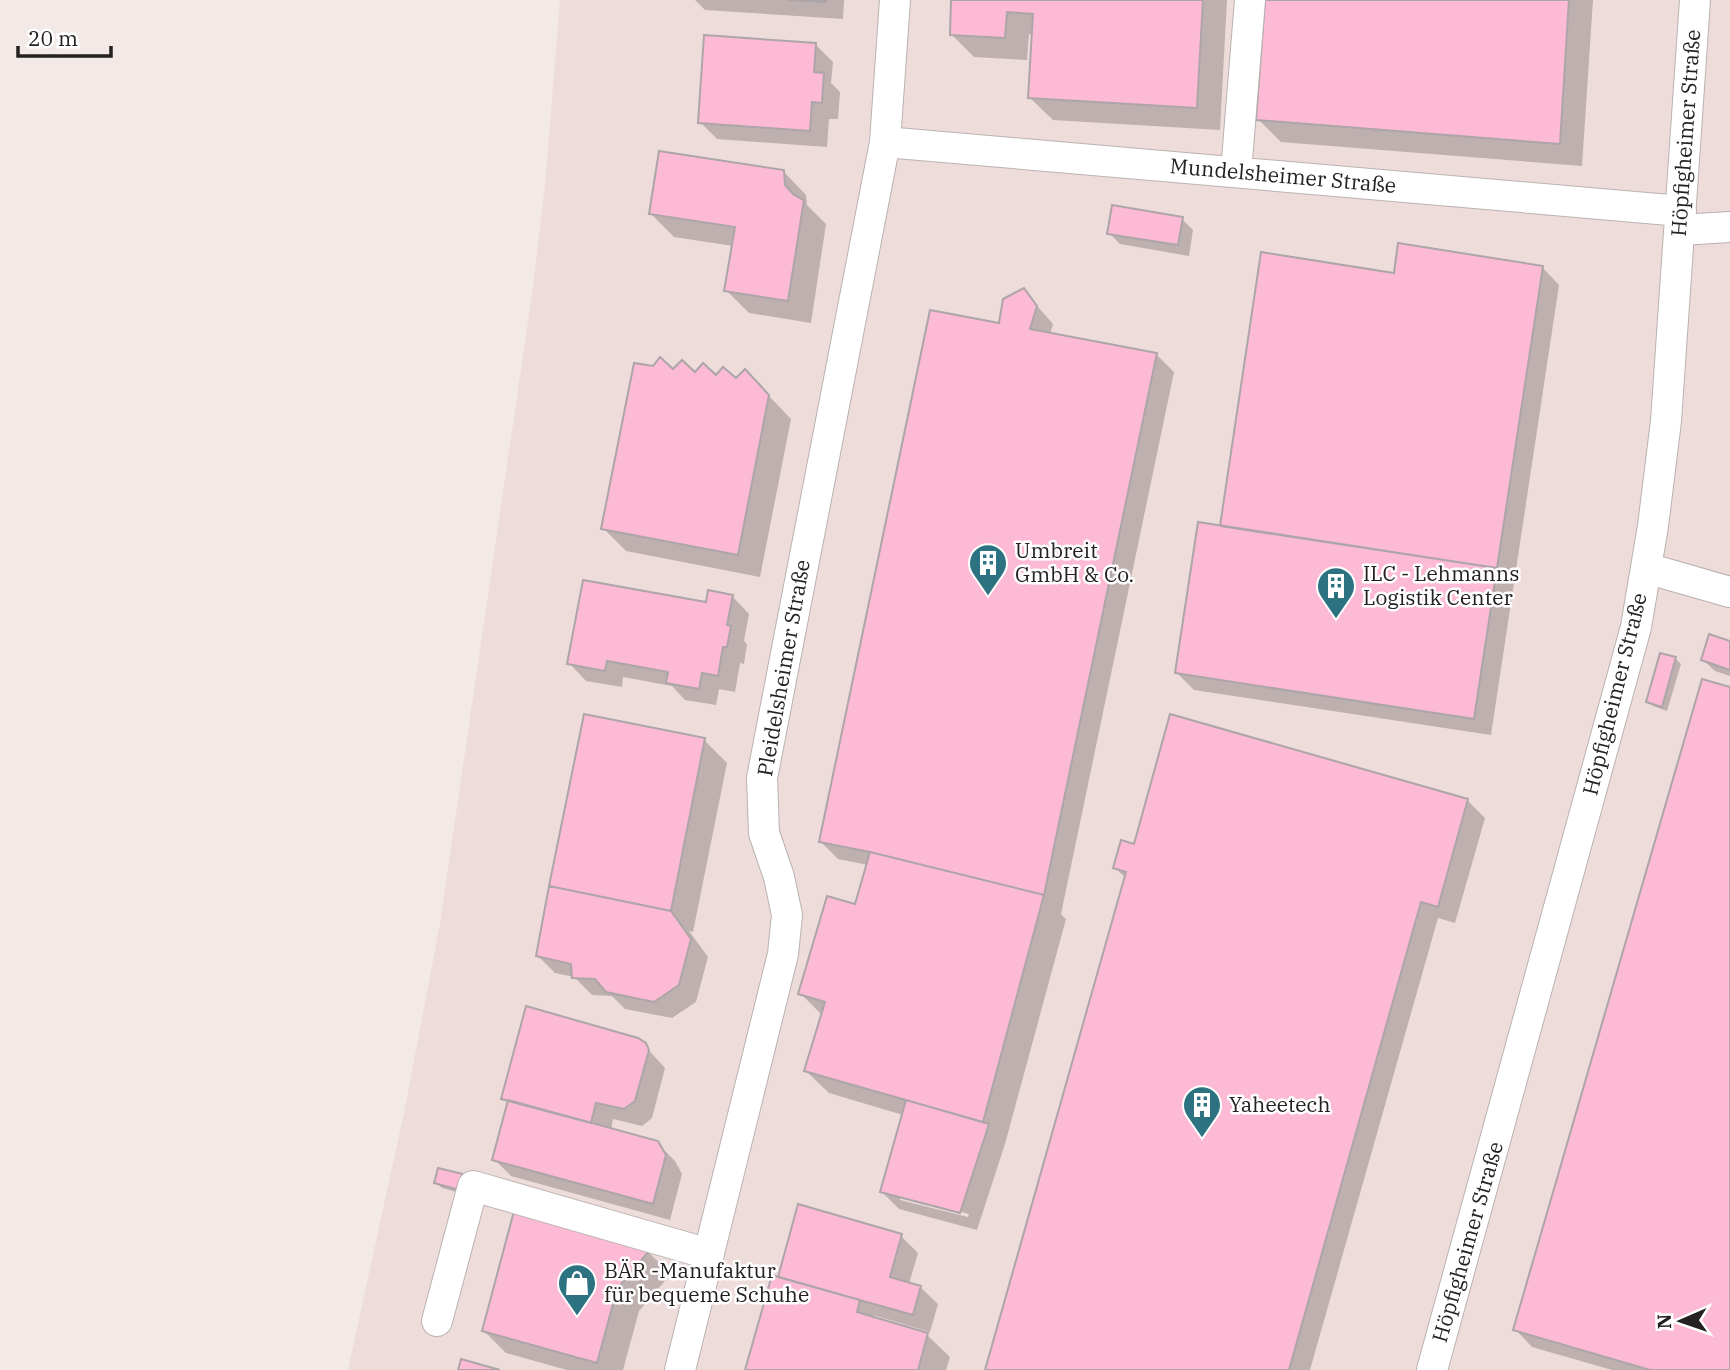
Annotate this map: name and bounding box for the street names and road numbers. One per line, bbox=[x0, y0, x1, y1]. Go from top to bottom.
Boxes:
street label: Höpfigheimer Straße bbox=[1664, 28, 1706, 237]
street label: Mundelsheimer Straße bbox=[1169, 151, 1397, 199]
street label: Pleidelsheimer Straße bbox=[750, 557, 816, 778]
street label: Höpfigheimer Straße bbox=[1575, 590, 1653, 798]
street label: Höpfigheimer Straße bbox=[1425, 1138, 1509, 1345]

